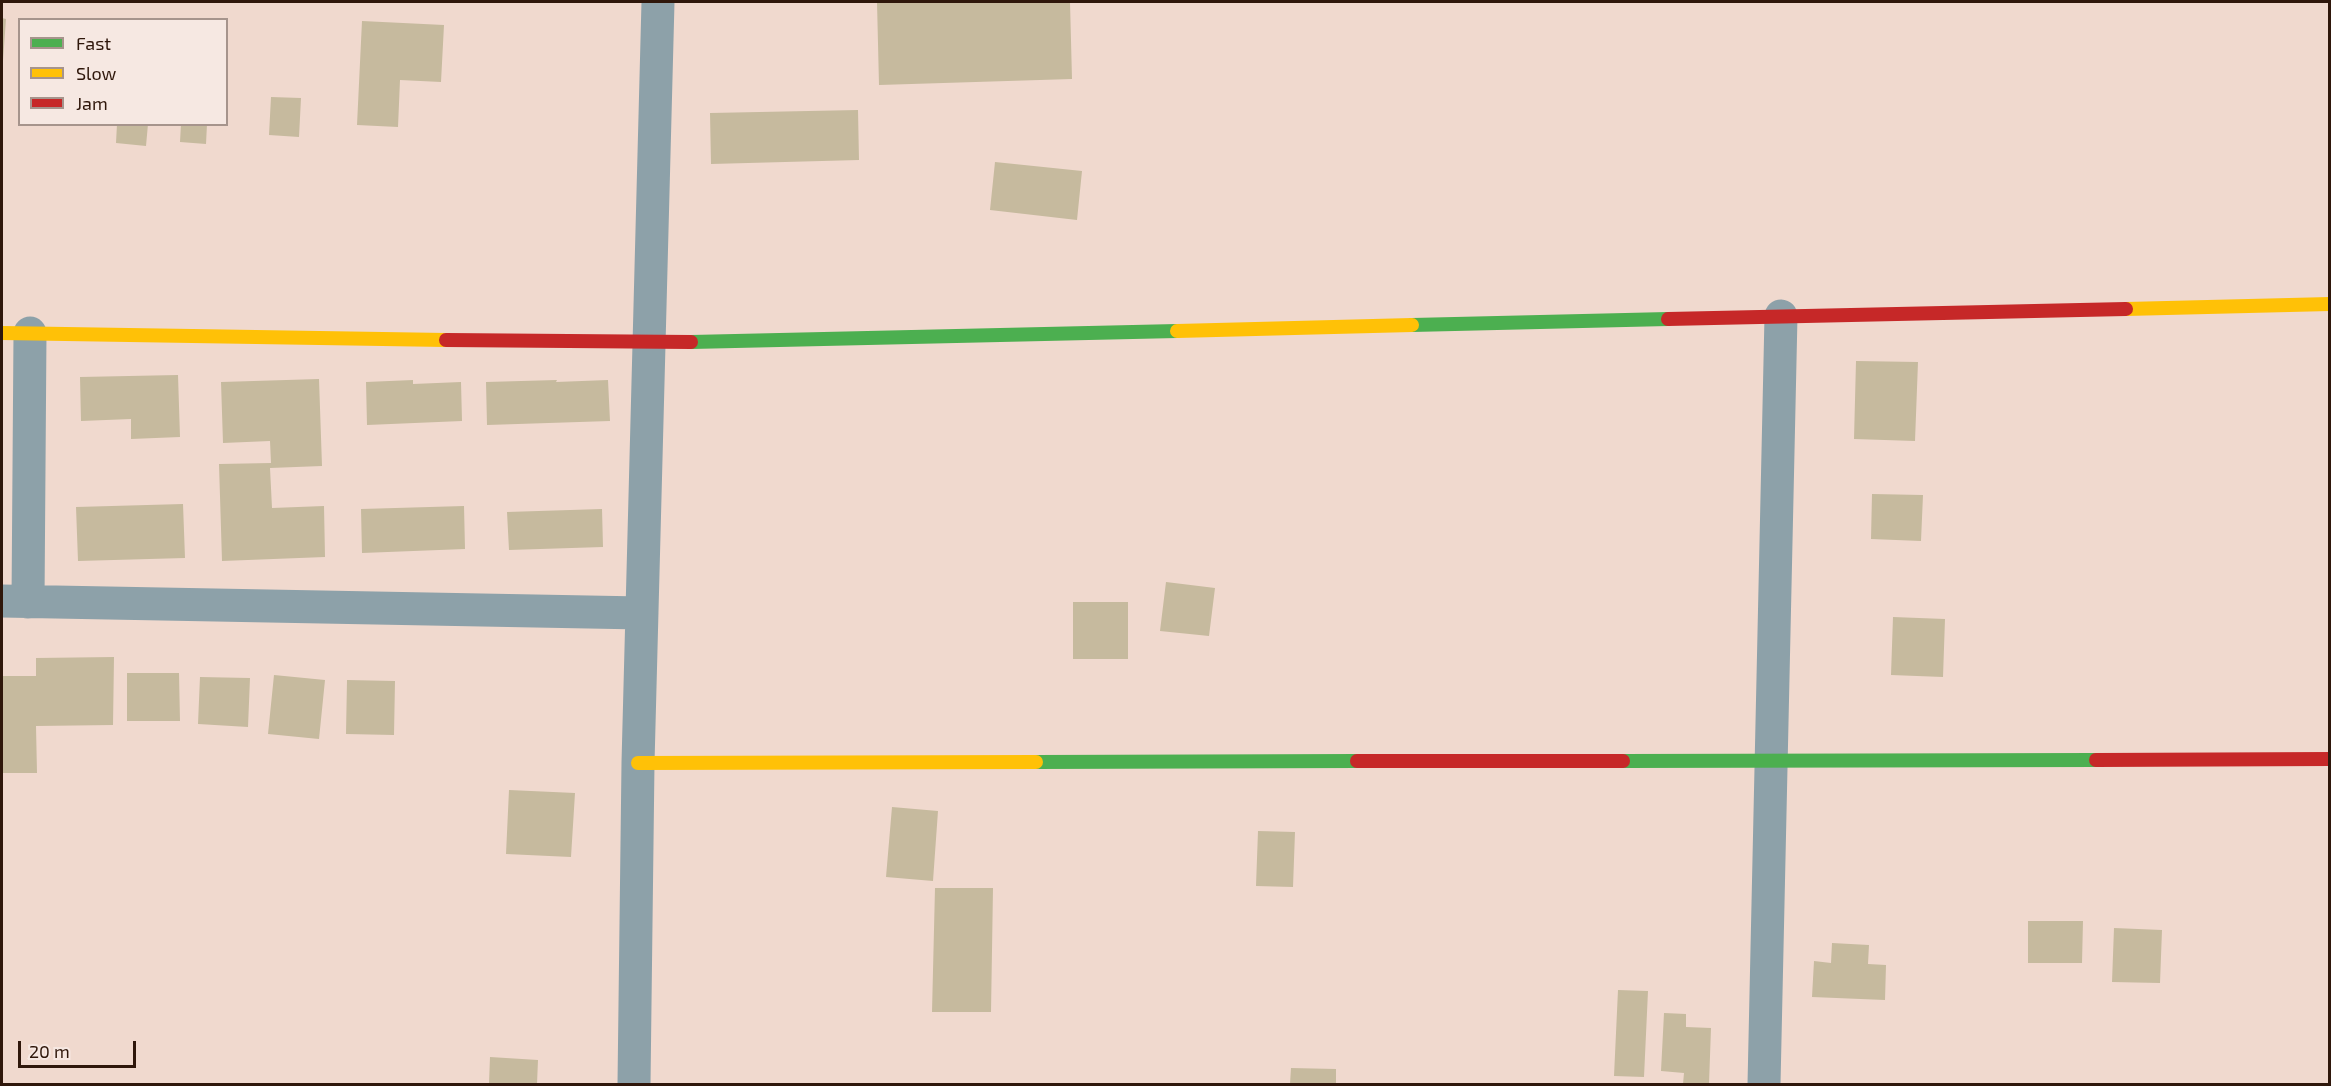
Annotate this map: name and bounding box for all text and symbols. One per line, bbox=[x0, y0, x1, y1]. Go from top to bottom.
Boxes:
legend bbox=[18, 18, 228, 126]
text: Fast bbox=[76, 32, 111, 54]
text: Slow bbox=[76, 62, 116, 84]
text: Jam bbox=[76, 92, 108, 114]
scale bar bbox=[21, 1029, 140, 1067]
text: 20 m bbox=[29, 1040, 70, 1062]

